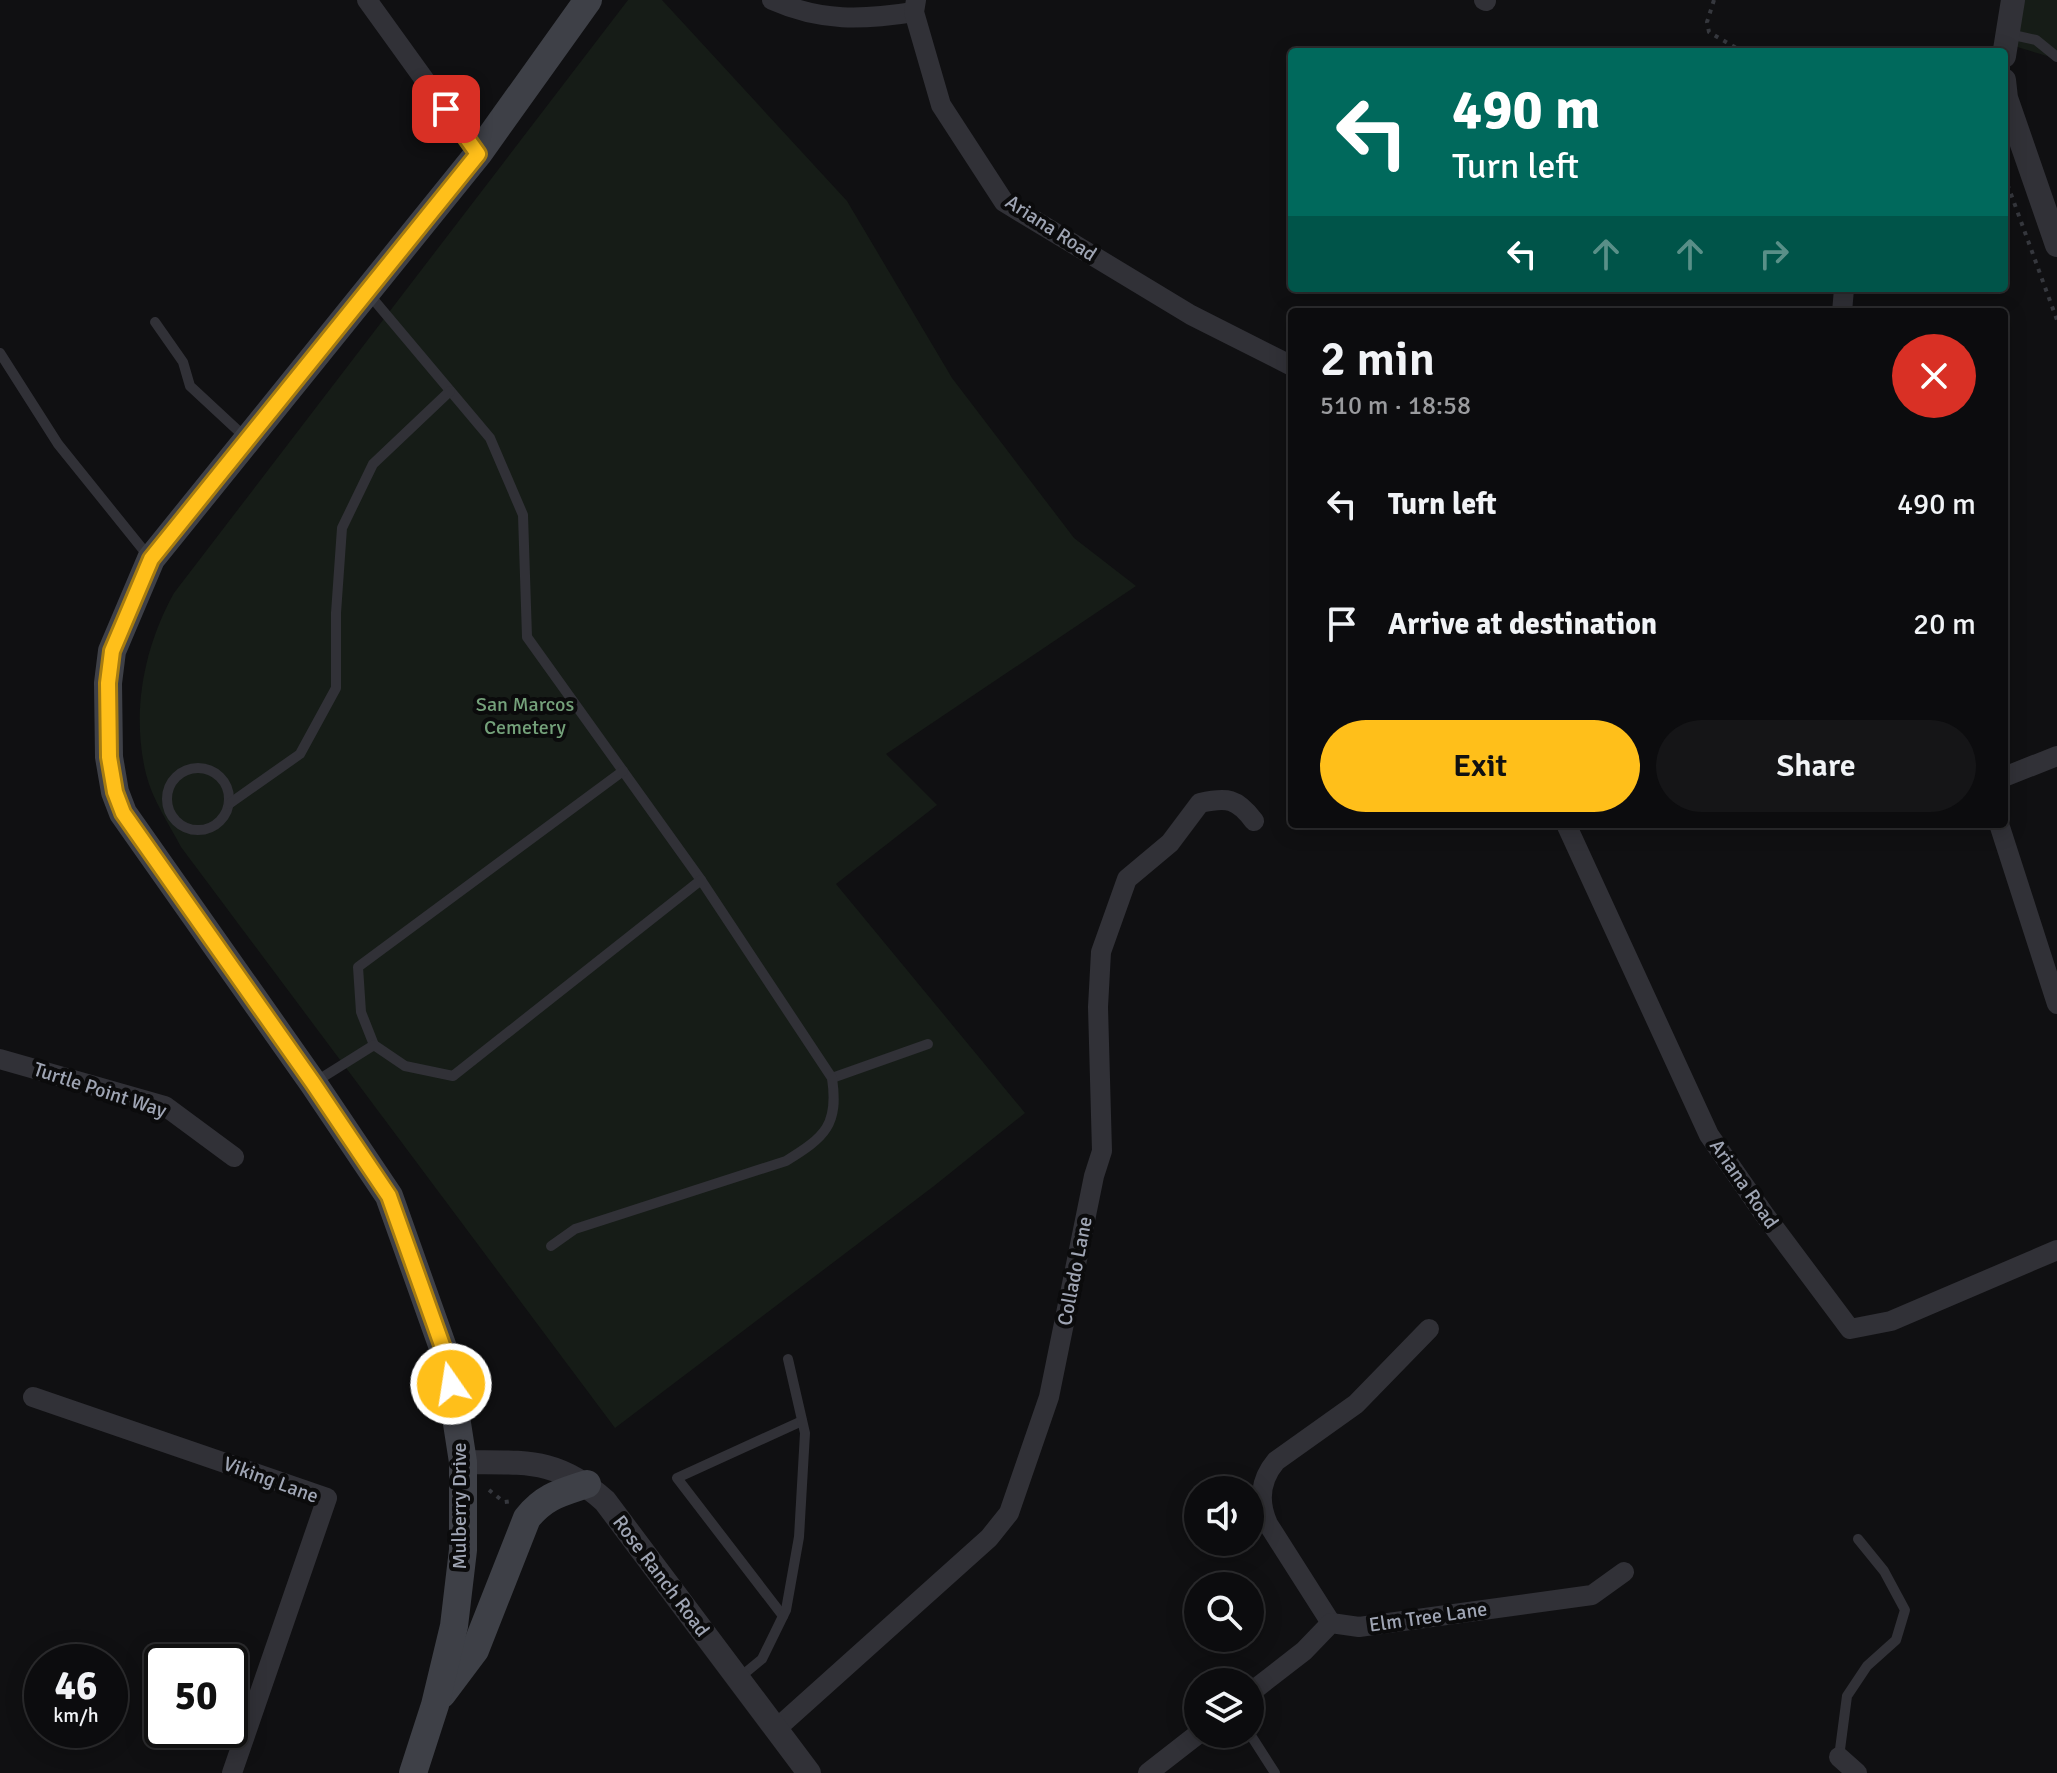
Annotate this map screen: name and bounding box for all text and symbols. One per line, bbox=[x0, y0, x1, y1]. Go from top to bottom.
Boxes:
pin bbox=[412, 75, 480, 143]
text: 490 m bbox=[1452, 75, 1600, 144]
icon: left bbox=[1320, 80, 1424, 184]
icon: arrive bbox=[424, 87, 468, 131]
text: Turn left bbox=[1452, 144, 1579, 189]
street label: Ariana Road bbox=[1001, 189, 1101, 267]
icon: left bbox=[1500, 232, 1544, 276]
icon: ahead bbox=[1584, 232, 1628, 276]
icon: ahead bbox=[1668, 232, 1712, 276]
icon: right bbox=[1752, 232, 1796, 276]
text: 2 min bbox=[1320, 330, 1435, 389]
button: close bbox=[1892, 334, 1976, 418]
text: 510 m · 18:58 bbox=[1320, 390, 1471, 422]
icon: left bbox=[1320, 482, 1364, 526]
text: Turn left bbox=[1388, 486, 1497, 523]
text: 490 m bbox=[1897, 486, 1976, 523]
icon: arrive bbox=[1320, 602, 1364, 646]
text: Arrive at destination bbox=[1388, 606, 1657, 643]
text: 20 m bbox=[1913, 606, 1976, 643]
park label: San Marcos Cemetery bbox=[476, 692, 574, 740]
button: Exit bbox=[1320, 720, 1640, 812]
button: Share bbox=[1656, 720, 1976, 812]
street label: Turtle Point Way bbox=[30, 1057, 170, 1123]
street label: Ariana Road bbox=[1704, 1134, 1784, 1234]
street label: Collado Lane bbox=[1052, 1214, 1098, 1328]
position arrow bbox=[409, 1342, 493, 1426]
street label: Mulberry Drive bbox=[447, 1442, 472, 1570]
street label: Viking Lane bbox=[220, 1451, 322, 1509]
map controls bbox=[1184, 1476, 1264, 1748]
button: sound bbox=[1184, 1476, 1264, 1556]
street label: Rose Ranch Road bbox=[607, 1510, 715, 1642]
button: search bbox=[1184, 1572, 1264, 1652]
street label: Elm Tree Lane bbox=[1367, 1596, 1489, 1638]
speed limit sign: 50 bbox=[144, 1644, 248, 1748]
text: 46 bbox=[54, 1661, 98, 1711]
button: layers bbox=[1184, 1668, 1264, 1748]
text: km/h bbox=[53, 1703, 99, 1728]

